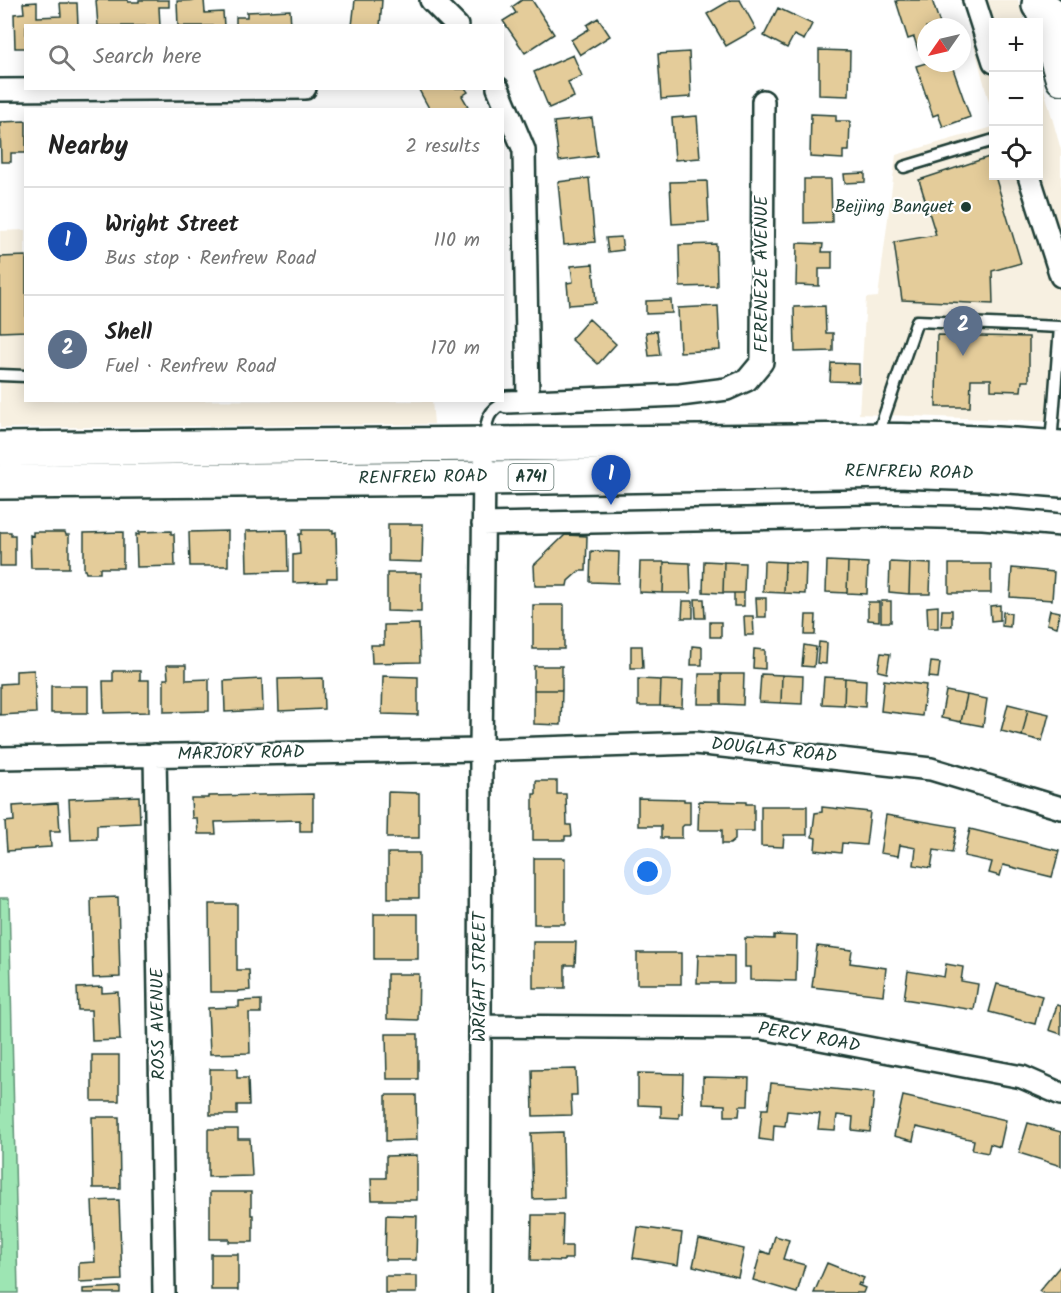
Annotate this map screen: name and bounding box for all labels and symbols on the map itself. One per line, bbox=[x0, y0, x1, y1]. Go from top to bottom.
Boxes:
north arrow bbox=[917, 18, 971, 72]
place label: Beijing Banquet bbox=[834, 193, 955, 222]
street label: FERENEZE AVENUE bbox=[748, 195, 777, 353]
marker: Beijing Banquet bbox=[959, 200, 973, 214]
pin: 2 bbox=[944, 306, 982, 356]
pin: 1 bbox=[592, 456, 630, 505]
street label: RENFREW ROAD bbox=[844, 457, 974, 489]
street label: RENFREW ROAD bbox=[358, 462, 488, 494]
road number: A741 bbox=[508, 464, 554, 490]
street label: DOUGLAS ROAD bbox=[710, 730, 839, 772]
street label: MARJORY ROAD bbox=[177, 738, 305, 770]
your location bbox=[633, 857, 662, 886]
street label: WRIGHT STREET bbox=[466, 910, 495, 1042]
street label: ROSS AVENUE bbox=[144, 967, 174, 1080]
street label: PERCY ROAD bbox=[756, 1015, 863, 1061]

